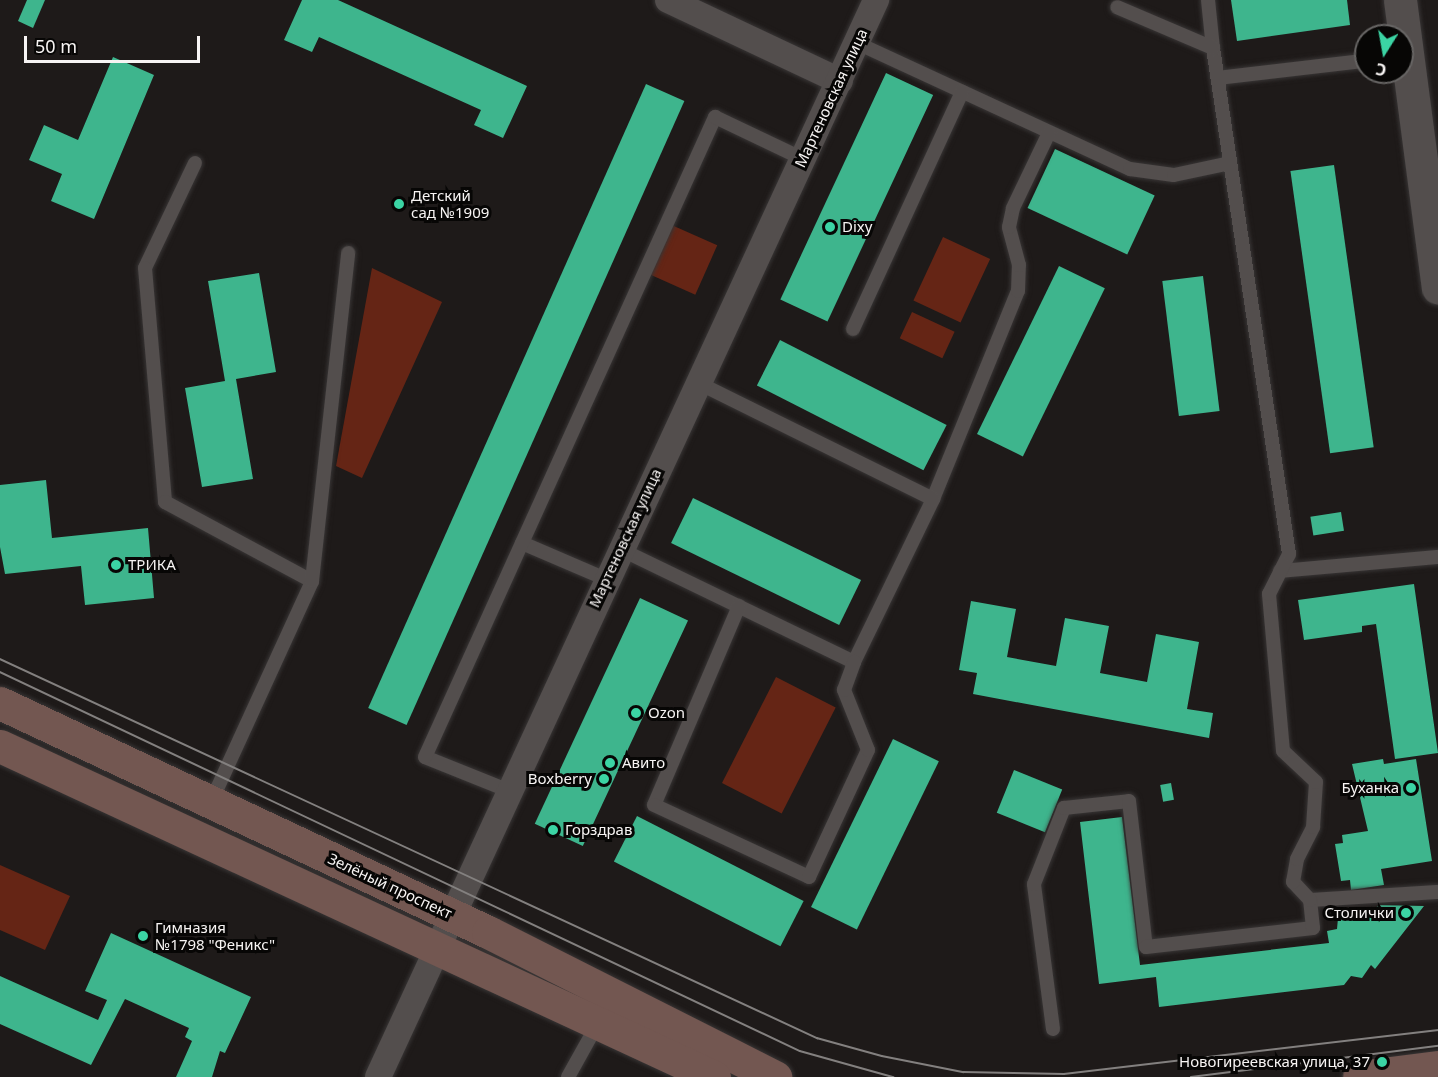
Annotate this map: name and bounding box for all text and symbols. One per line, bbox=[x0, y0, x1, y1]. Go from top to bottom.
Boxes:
scale bar bbox=[27, 24, 202, 62]
north arrow bbox=[1354, 24, 1414, 84]
street label: Мартеновская улица bbox=[791, 26, 871, 170]
text: 50 m bbox=[35, 34, 77, 58]
text: С bbox=[1374, 58, 1388, 81]
place label: Детский сад №1909 bbox=[411, 186, 489, 221]
marker: Детский сад №1909 bbox=[392, 197, 406, 211]
place label: Dixy bbox=[842, 218, 872, 236]
marker: Dixy bbox=[823, 220, 837, 234]
street label: Мартеновская улица bbox=[585, 466, 665, 610]
place label: ТРИКА bbox=[128, 556, 176, 574]
marker: ТРИКА bbox=[109, 558, 123, 572]
place label: Ozon bbox=[648, 704, 685, 722]
marker: Ozon bbox=[629, 706, 643, 720]
place label: Авито bbox=[622, 754, 665, 772]
marker: Авито bbox=[603, 756, 617, 770]
place label: Boxberry bbox=[528, 770, 592, 788]
marker: Boxberry bbox=[597, 772, 611, 786]
place label: Буханка bbox=[1341, 779, 1399, 797]
marker: Буханка bbox=[1404, 781, 1418, 795]
place label: Горздрав bbox=[565, 821, 632, 839]
marker: Горздрав bbox=[546, 823, 560, 837]
street label: Зелёный проспект bbox=[325, 849, 455, 923]
place label: Столички bbox=[1324, 904, 1394, 922]
marker: Столички bbox=[1399, 906, 1413, 920]
place label: Гимназия №1798 "Феникс" bbox=[155, 918, 275, 953]
marker: Гимназия №1798 "Феникс" bbox=[136, 929, 150, 943]
place label: Новогиреевская улица, 37 bbox=[1179, 1053, 1370, 1071]
marker: Новогиреевская улица, 37 bbox=[1375, 1055, 1389, 1069]

